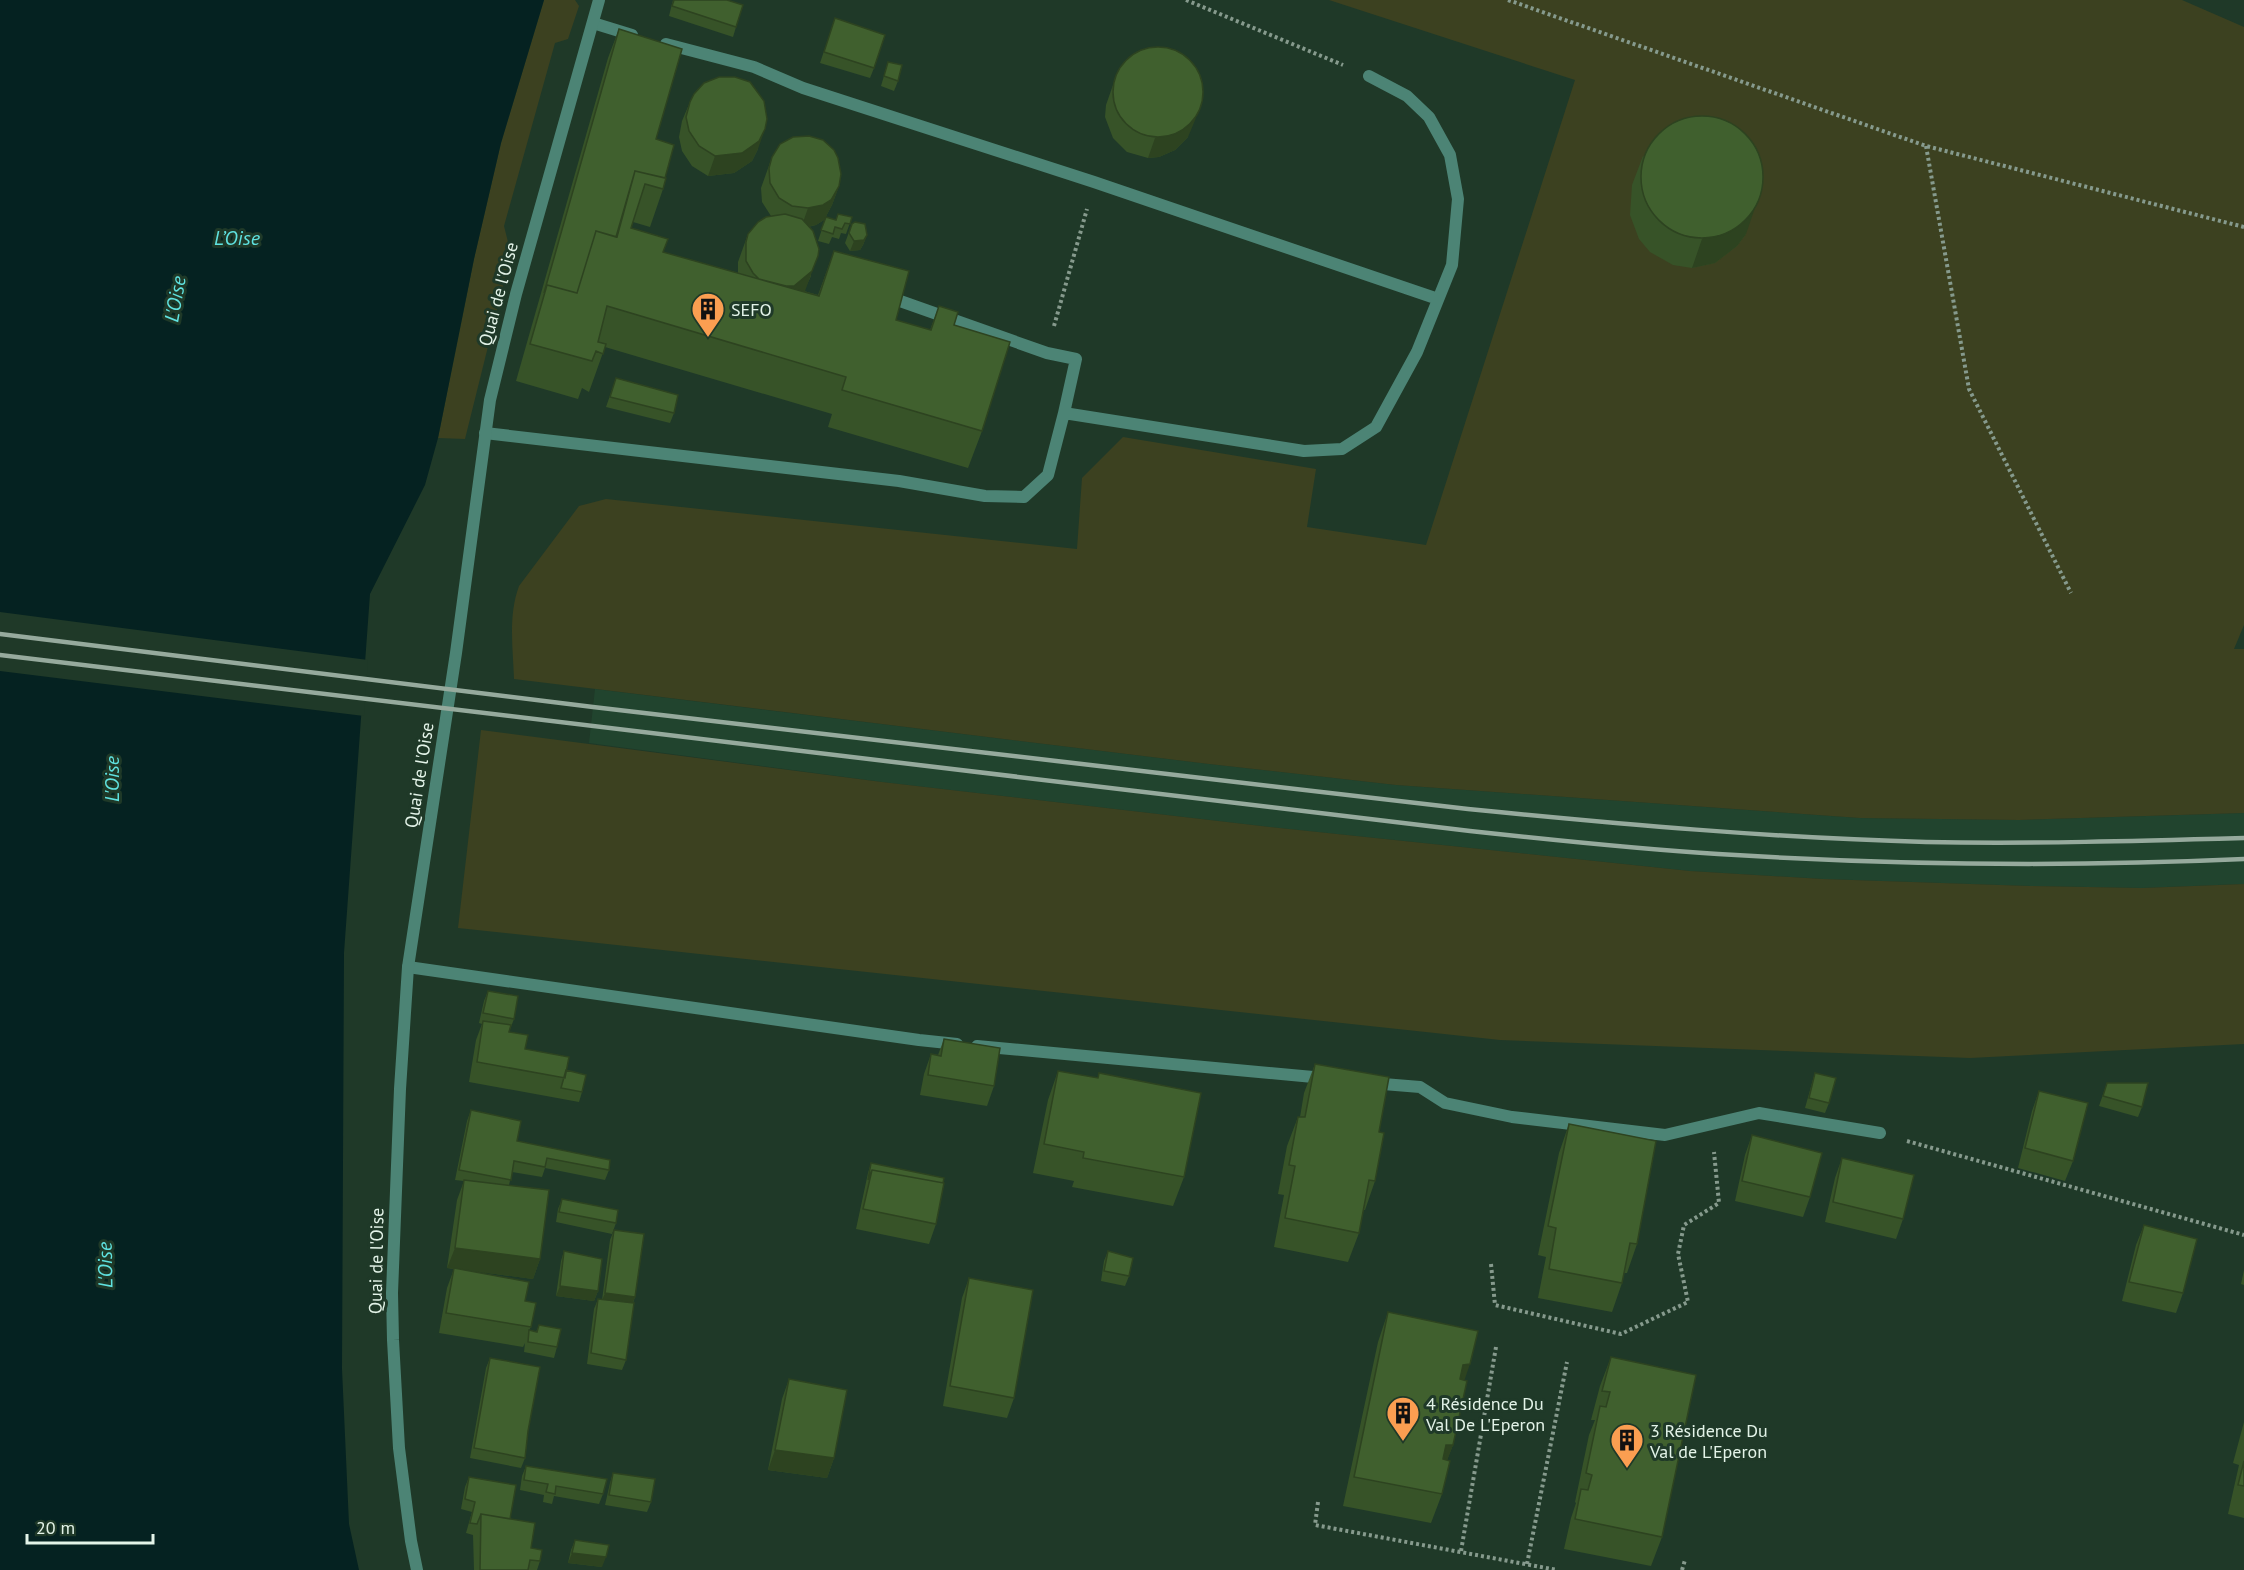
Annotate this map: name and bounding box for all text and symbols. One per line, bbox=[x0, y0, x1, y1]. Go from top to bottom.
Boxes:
water label: L’Oise bbox=[214, 225, 261, 251]
street label: Quai de l'Oise bbox=[473, 240, 523, 348]
water label: L'Oise bbox=[158, 273, 192, 324]
building icon: SEFO bbox=[690, 291, 726, 338]
place label: SEFO bbox=[731, 298, 772, 321]
street label: Quai de l'Oise bbox=[399, 721, 439, 829]
water label: L'Oise bbox=[99, 755, 125, 802]
street label: Quai de l'Oise bbox=[364, 1208, 388, 1314]
water label: L'Oise bbox=[92, 1241, 118, 1288]
place label: 4 Résidence Du Val De L'Eperon bbox=[1425, 1392, 1545, 1436]
building icon: 4 Résidence Du Val De L'Eperon bbox=[1385, 1395, 1421, 1442]
place label: 3 Résidence Du Val de L'Eperon bbox=[1649, 1419, 1768, 1463]
building icon: 3 Résidence Du Val de L'Eperon bbox=[1609, 1422, 1645, 1469]
scale bar bbox=[27, 1507, 153, 1545]
text: 20 m bbox=[36, 1516, 75, 1539]

